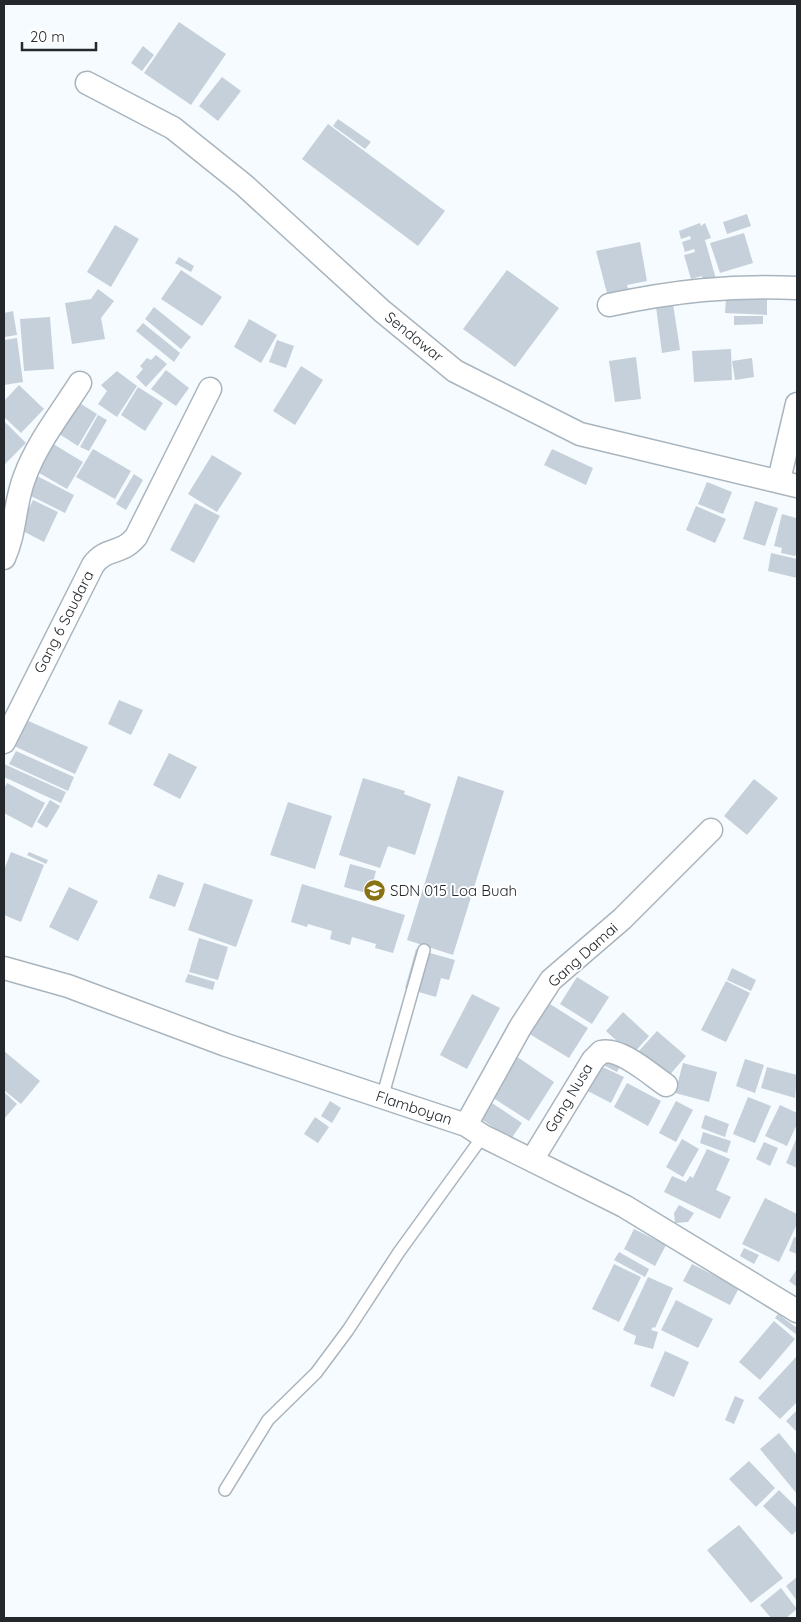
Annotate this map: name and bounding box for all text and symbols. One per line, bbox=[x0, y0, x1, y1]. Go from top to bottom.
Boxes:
scale bar bbox=[22, 20, 96, 52]
text: 20 m bbox=[30, 27, 65, 46]
street label: Sendawar bbox=[381, 307, 448, 366]
street label: Gang 6 Saudara bbox=[29, 567, 98, 676]
school or university icon: SDN 015 Loa Buah bbox=[362, 879, 386, 903]
place label: SDN 015 Loa Buah bbox=[390, 881, 517, 900]
street label: Gang Damai bbox=[544, 918, 622, 991]
street label: Gang Nusa bbox=[540, 1060, 597, 1136]
street label: Flamboyan bbox=[374, 1086, 455, 1129]

